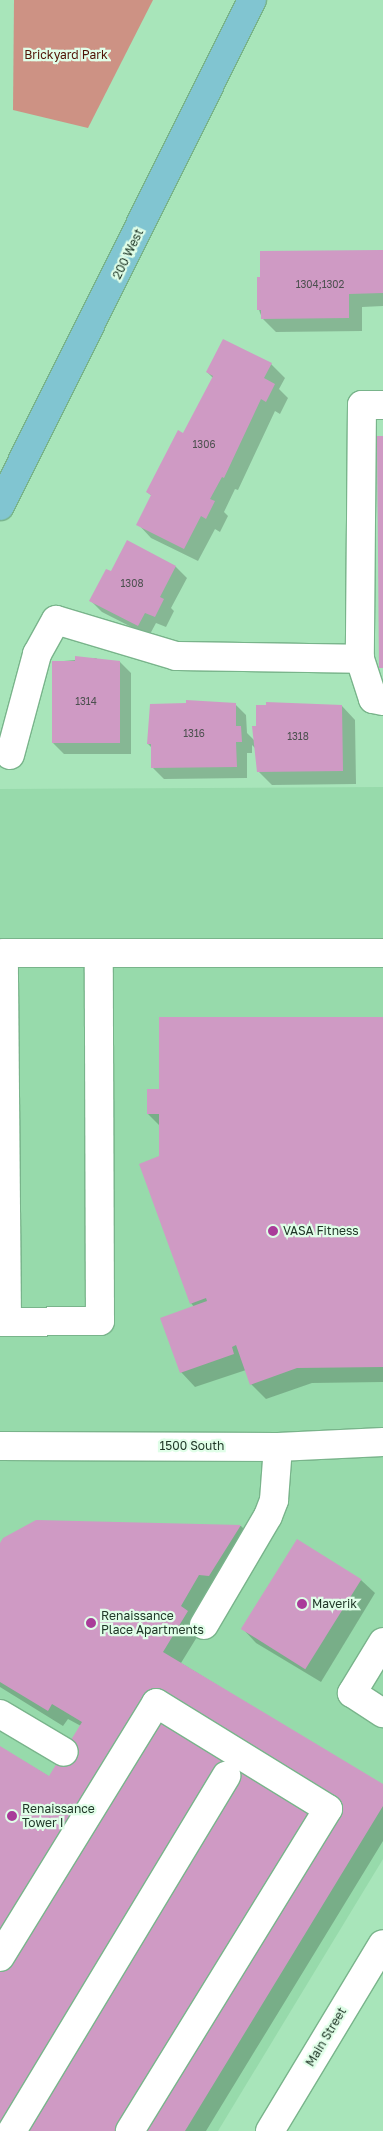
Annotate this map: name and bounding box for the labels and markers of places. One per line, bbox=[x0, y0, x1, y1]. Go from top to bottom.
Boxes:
place label: VASA Fitness bbox=[283, 1224, 359, 1238]
marker: VASA Fitness bbox=[267, 1225, 279, 1237]
place label: Maverik bbox=[312, 1597, 357, 1611]
marker: Maverik bbox=[296, 1598, 308, 1610]
place label: Renaissance Place Apartments bbox=[101, 1609, 204, 1637]
marker: Renaissance Place Apartments bbox=[85, 1617, 97, 1629]
place label: Renaissance Tower I bbox=[22, 1802, 95, 1830]
marker: Renaissance Tower I bbox=[6, 1810, 18, 1822]

